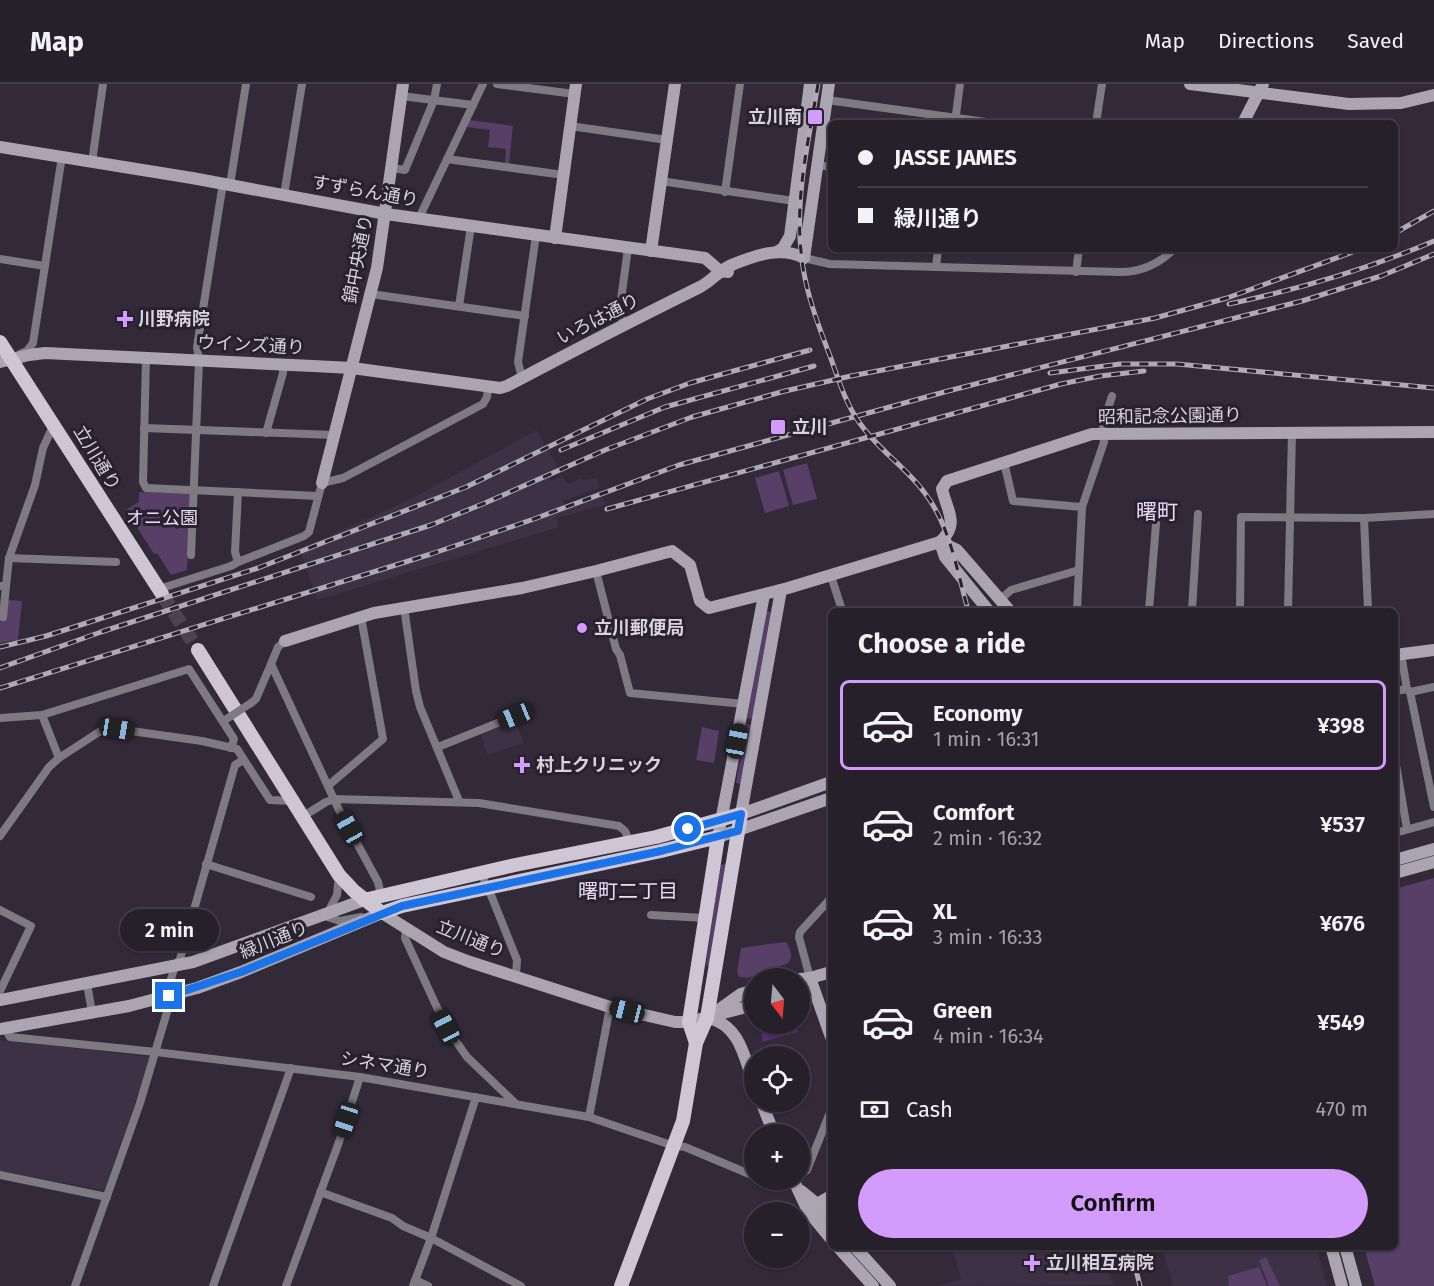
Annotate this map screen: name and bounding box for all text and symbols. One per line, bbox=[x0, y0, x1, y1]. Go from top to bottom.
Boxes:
text: Map bbox=[30, 25, 84, 58]
text: Map bbox=[1145, 28, 1185, 54]
text: Directions bbox=[1218, 28, 1314, 54]
text: Saved bbox=[1347, 28, 1404, 54]
place label: 立川南 bbox=[748, 106, 802, 128]
marker: 立川南 bbox=[806, 108, 824, 126]
text: JASSE JAMES bbox=[894, 144, 1017, 171]
street label: すずらん通り bbox=[310, 171, 420, 211]
text: 緑川通り bbox=[894, 205, 982, 232]
street label: 錦中央通り bbox=[339, 213, 377, 305]
street label: いろは通り bbox=[553, 289, 643, 349]
place label: 川野病院 bbox=[138, 308, 210, 330]
marker: 川野病院 bbox=[116, 310, 134, 328]
street label: ウインズ通り bbox=[197, 331, 305, 359]
street label: 昭和記念公園通り bbox=[1098, 404, 1242, 428]
place label: 立川 bbox=[792, 416, 828, 438]
marker: 立川 bbox=[769, 418, 787, 436]
street label: 立川通り bbox=[69, 421, 125, 495]
district label: 曙町 bbox=[1136, 499, 1178, 525]
park label: オニ公園 bbox=[126, 507, 198, 529]
place label: 立川郵便局 bbox=[594, 617, 684, 639]
marker: 立川郵便局 bbox=[575, 621, 589, 635]
text: Choose a ride bbox=[858, 628, 1025, 660]
icon: car bbox=[861, 698, 915, 752]
text: Economy bbox=[933, 700, 1022, 727]
car bbox=[495, 701, 535, 731]
text: ¥398 bbox=[1317, 712, 1365, 739]
car bbox=[98, 717, 136, 741]
car bbox=[725, 722, 749, 760]
text: 1 min · 16:31 bbox=[933, 727, 1039, 751]
place label: 村上クリニック bbox=[536, 754, 662, 776]
marker: 村上クリニック bbox=[513, 756, 531, 774]
icon: car bbox=[861, 797, 915, 851]
text: Comfort bbox=[933, 799, 1014, 826]
car bbox=[332, 808, 366, 848]
text: ¥537 bbox=[1320, 811, 1365, 838]
route start bbox=[674, 815, 701, 842]
text: 2 min · 16:32 bbox=[933, 826, 1042, 850]
district label: 曙町二丁目 bbox=[578, 879, 678, 903]
icon: car bbox=[861, 896, 915, 950]
text: XL bbox=[933, 898, 957, 925]
callout: 2 min bbox=[120, 909, 219, 951]
text: ¥676 bbox=[1320, 910, 1365, 937]
street label: 立川通り bbox=[434, 915, 508, 963]
street label: 緑川通り bbox=[237, 916, 311, 964]
text: 2 min bbox=[145, 918, 194, 942]
text: 3 min · 16:33 bbox=[933, 925, 1042, 949]
north arrow bbox=[744, 968, 810, 1034]
map controls bbox=[744, 968, 810, 1268]
route end bbox=[155, 982, 182, 1009]
icon: car bbox=[861, 995, 915, 1049]
text: Green bbox=[933, 997, 992, 1024]
car bbox=[607, 998, 647, 1024]
car bbox=[430, 1007, 462, 1047]
text: ¥549 bbox=[1317, 1009, 1365, 1036]
text: 4 min · 16:34 bbox=[933, 1024, 1044, 1048]
button: locate bbox=[744, 1046, 810, 1112]
street label: シネマ通り bbox=[339, 1047, 431, 1083]
icon: cash bbox=[858, 1093, 891, 1126]
text: Cash bbox=[906, 1096, 953, 1123]
text: 470 m bbox=[1316, 1097, 1368, 1121]
car bbox=[332, 1100, 360, 1140]
button: + bbox=[744, 1124, 810, 1190]
button: Confirm bbox=[858, 1169, 1368, 1238]
button: − bbox=[744, 1202, 810, 1268]
place label: 立川相互病院 bbox=[1046, 1252, 1154, 1274]
marker: 立川相互病院 bbox=[1023, 1254, 1041, 1272]

